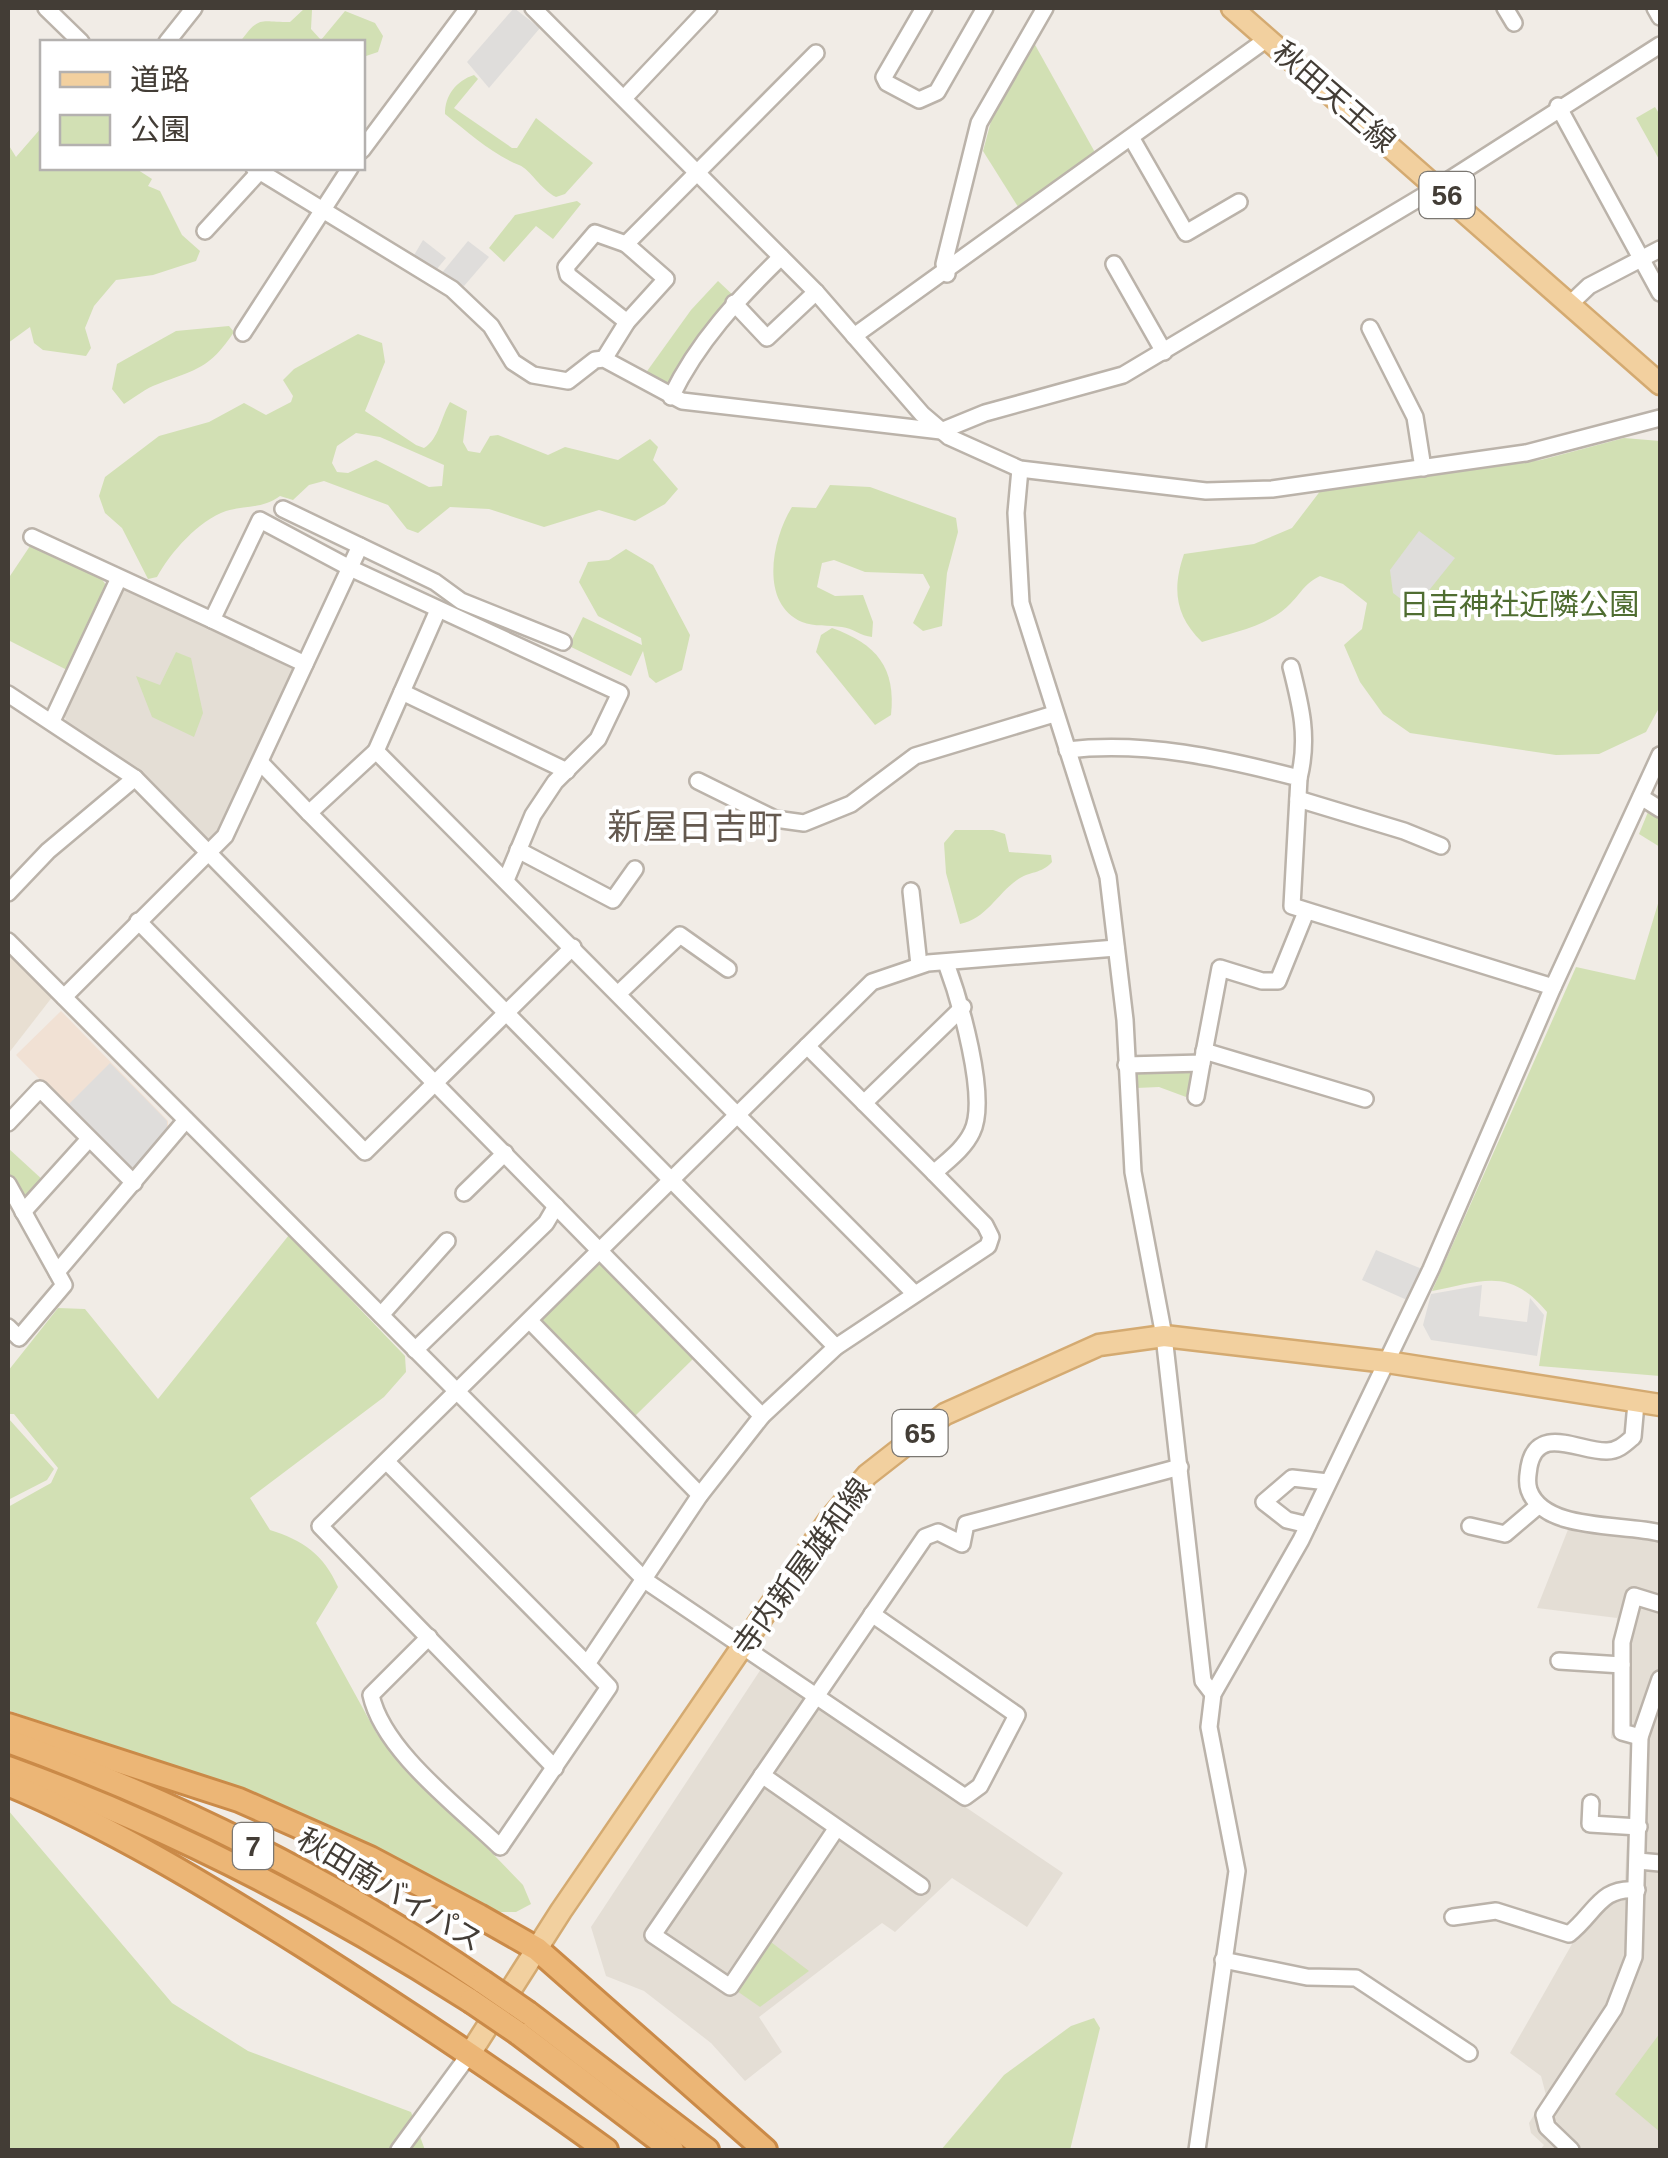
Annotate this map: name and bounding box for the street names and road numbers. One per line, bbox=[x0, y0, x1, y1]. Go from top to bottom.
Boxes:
street label: 秋田天王線 bbox=[1267, 35, 1402, 158]
road number: 56 bbox=[1420, 172, 1474, 218]
road number: 65 bbox=[892, 1410, 948, 1456]
street label: 寺内新屋雄和線 bbox=[727, 1472, 877, 1661]
street label: 秋田南バイパス bbox=[292, 1822, 489, 1958]
road number: 7 bbox=[233, 1823, 273, 1869]

